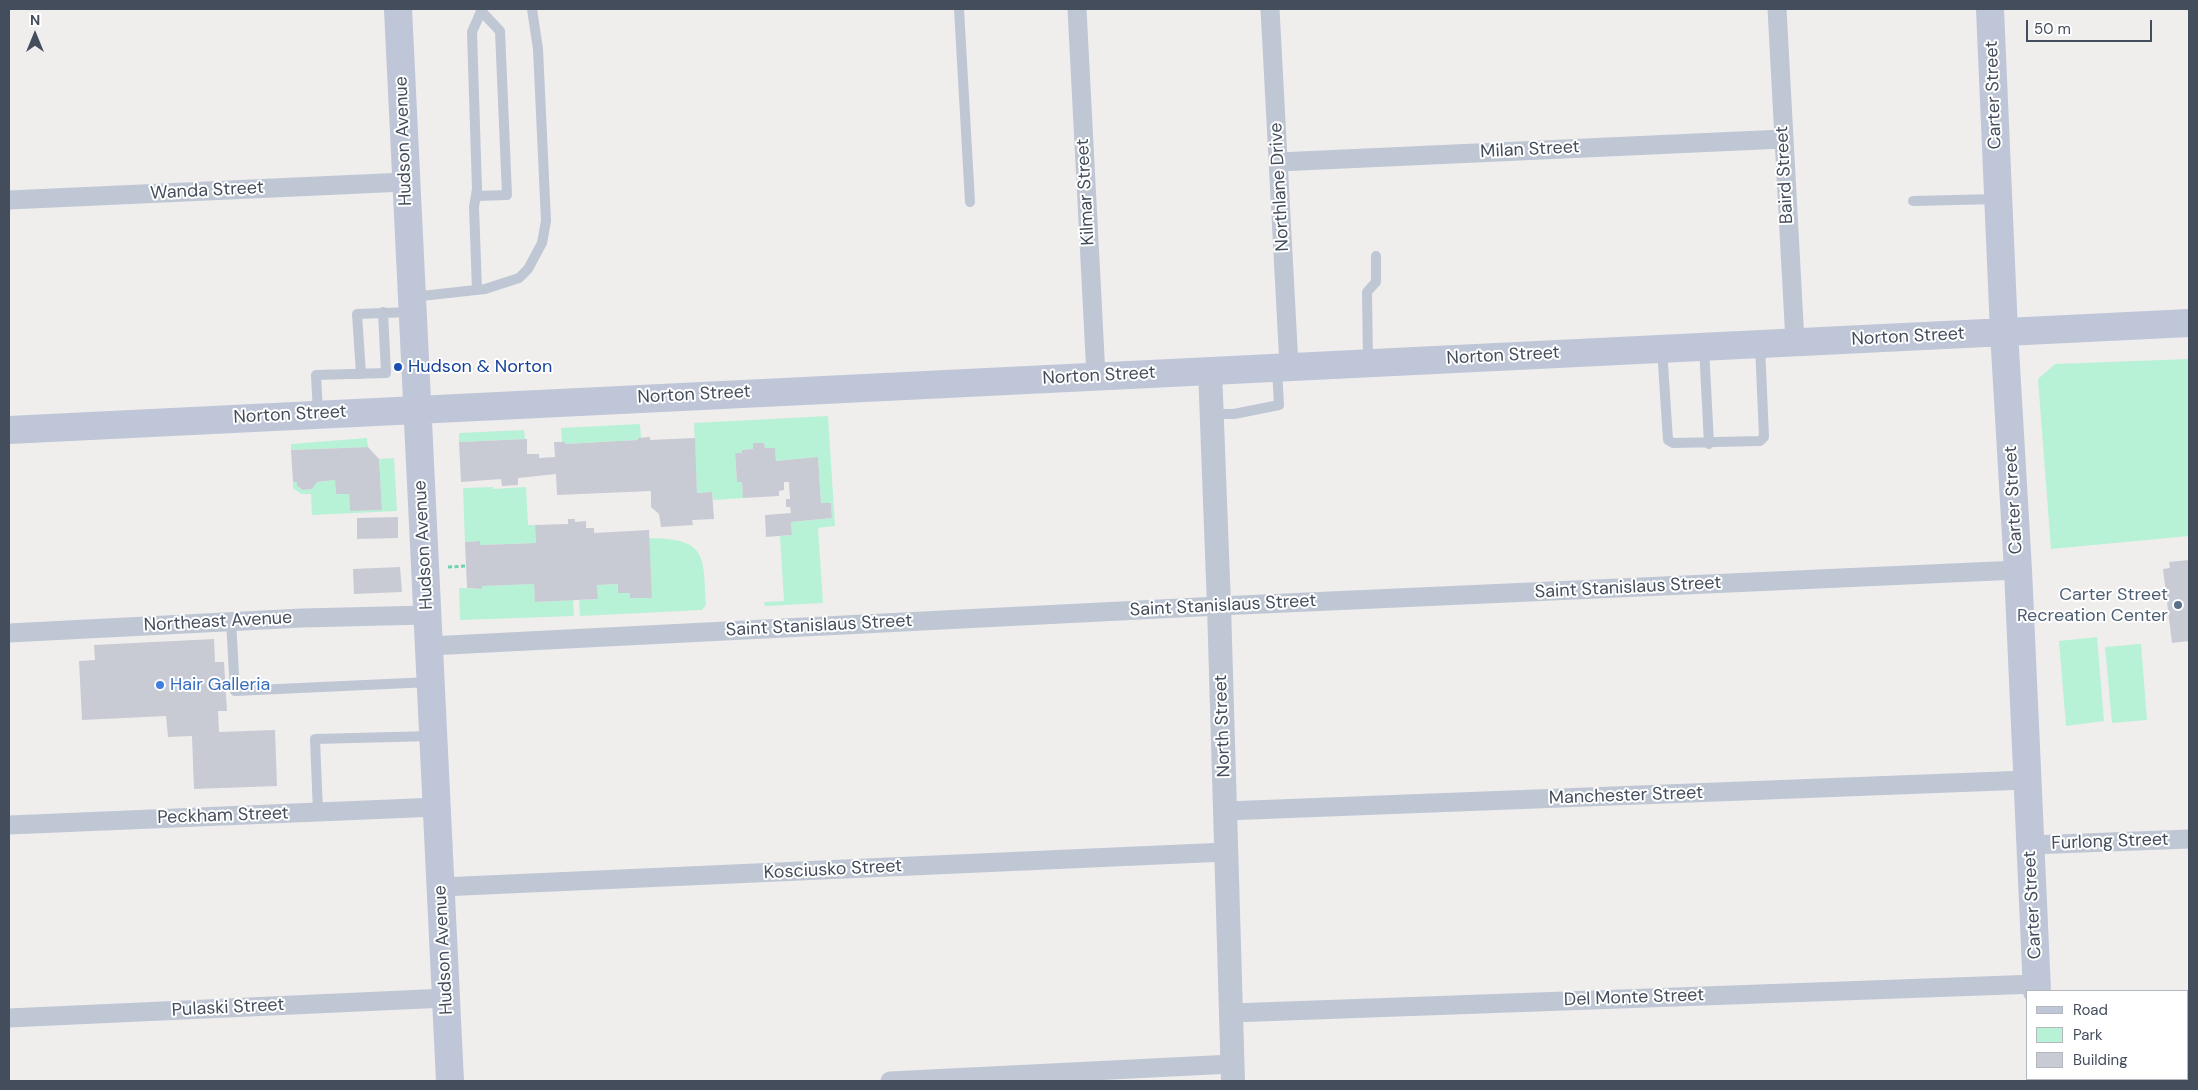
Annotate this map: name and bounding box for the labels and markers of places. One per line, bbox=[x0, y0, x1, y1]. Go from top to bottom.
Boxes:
place label: Hudson & Norton bbox=[408, 356, 552, 378]
marker: Hudson & Norton bbox=[392, 361, 404, 373]
place label: Carter Street Recreation Center bbox=[2017, 584, 2168, 626]
marker: Carter Street Recreation Center bbox=[2172, 599, 2184, 611]
place label: Hair Galleria bbox=[170, 674, 270, 696]
marker: Hair Galleria bbox=[154, 679, 166, 691]

